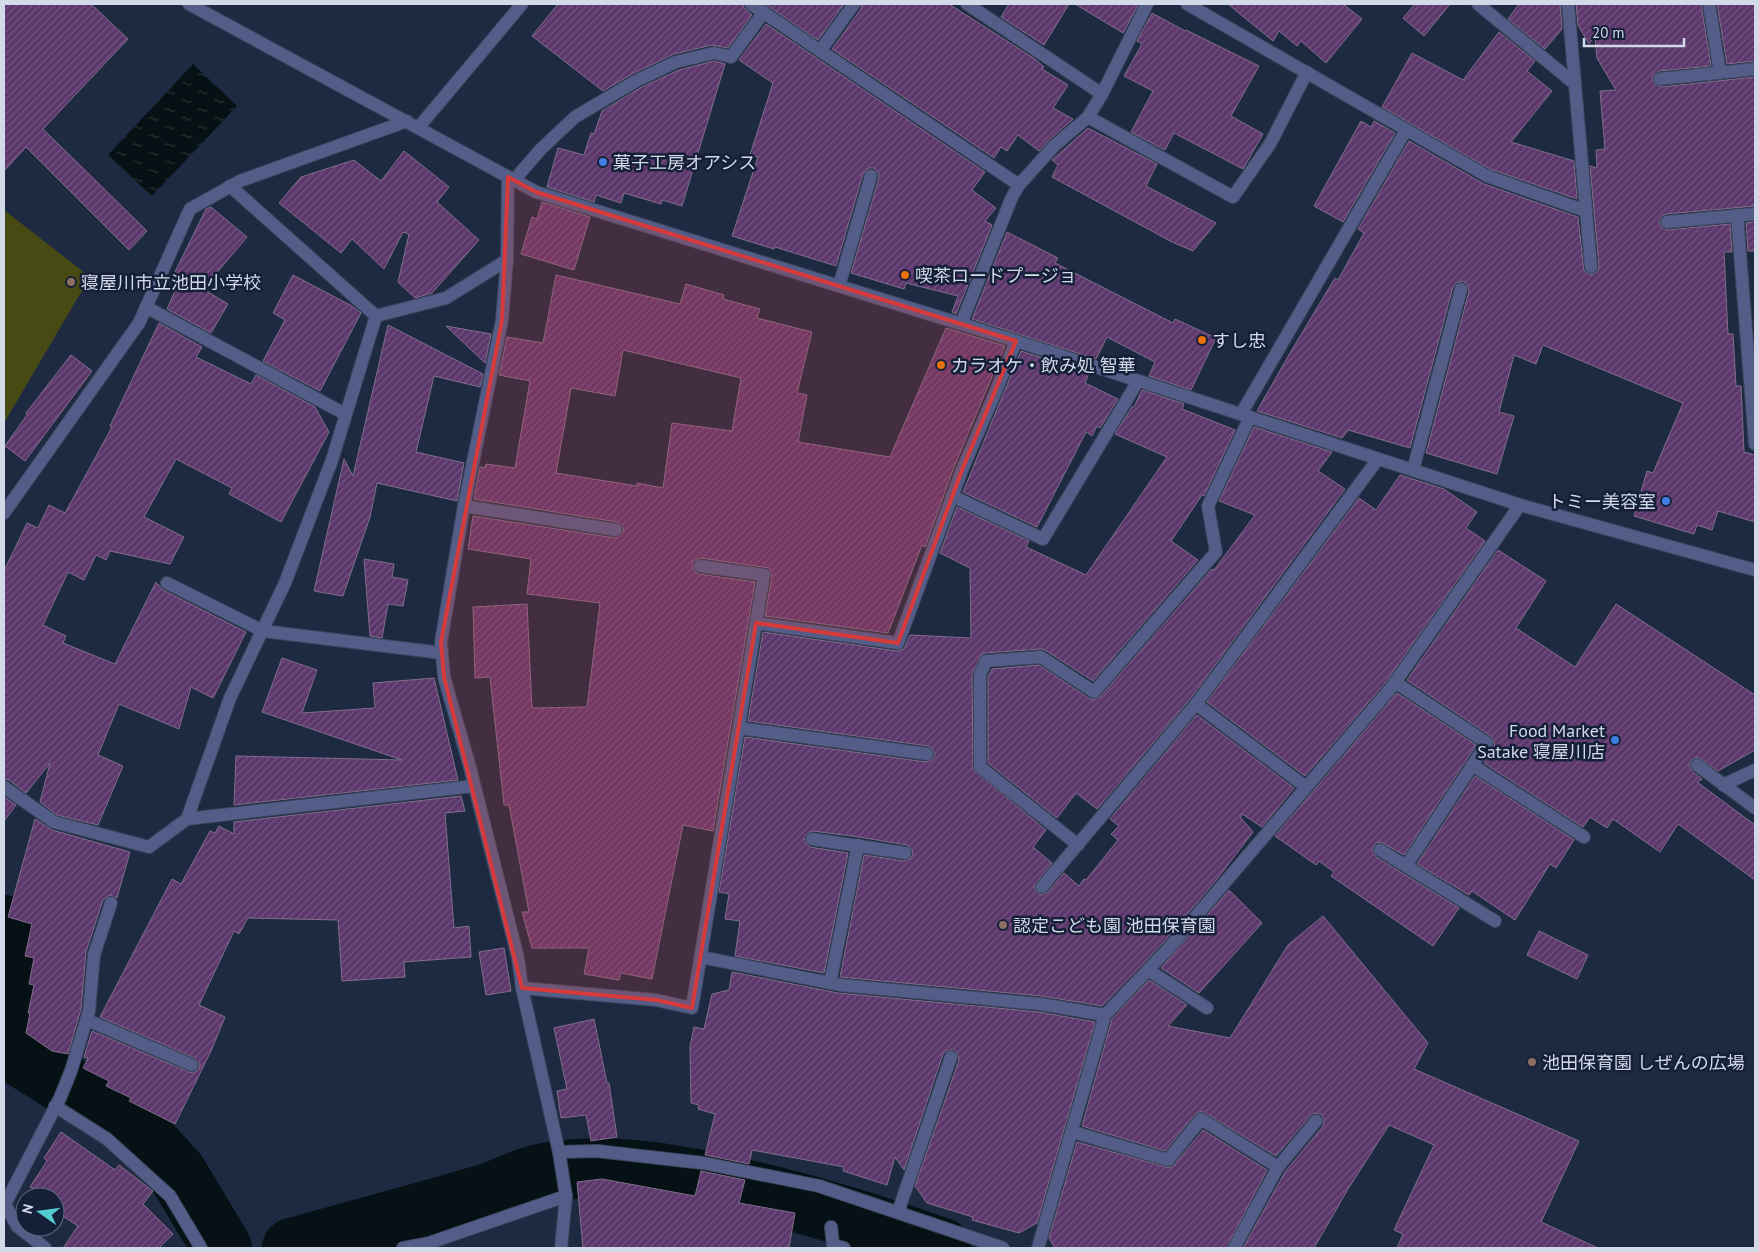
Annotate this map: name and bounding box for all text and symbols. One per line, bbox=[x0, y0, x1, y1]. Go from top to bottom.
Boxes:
scale bar bbox=[1584, 15, 1684, 47]
text: 20 m bbox=[1592, 23, 1625, 42]
place label: 菓子工房オアシス bbox=[613, 151, 756, 174]
marker: 菓子工房オアシス bbox=[597, 156, 609, 168]
place label: 喫茶ロードプージョ bbox=[915, 264, 1077, 287]
marker: 喫茶ロードプージョ bbox=[899, 269, 911, 281]
place label: 寝屋川市立池田小学校 bbox=[81, 271, 261, 294]
marker: 寝屋川市立池田小学校 bbox=[65, 276, 77, 288]
place label: すし忠 bbox=[1212, 329, 1266, 352]
marker: すし忠 bbox=[1196, 334, 1208, 346]
place label: カラオケ・飲み処 智華 bbox=[951, 354, 1136, 377]
marker: カラオケ・飲み処 智華 bbox=[935, 359, 947, 371]
place label: トミー美容室 bbox=[1548, 490, 1656, 513]
marker: トミー美容室 bbox=[1660, 495, 1672, 507]
place label: Food Market Satake 寝屋川店 bbox=[1477, 719, 1605, 763]
marker: Food Market Satake 寝屋川店 bbox=[1609, 734, 1621, 746]
place label: 認定こども園 池田保育園 bbox=[1013, 914, 1216, 937]
marker: 認定こども園 池田保育園 bbox=[997, 919, 1009, 931]
place label: 池田保育園 しぜんの広場 bbox=[1542, 1051, 1745, 1074]
marker: 池田保育園 しぜんの広場 bbox=[1526, 1056, 1538, 1068]
north arrow bbox=[15, 1187, 65, 1237]
text: N bbox=[18, 1202, 37, 1215]

